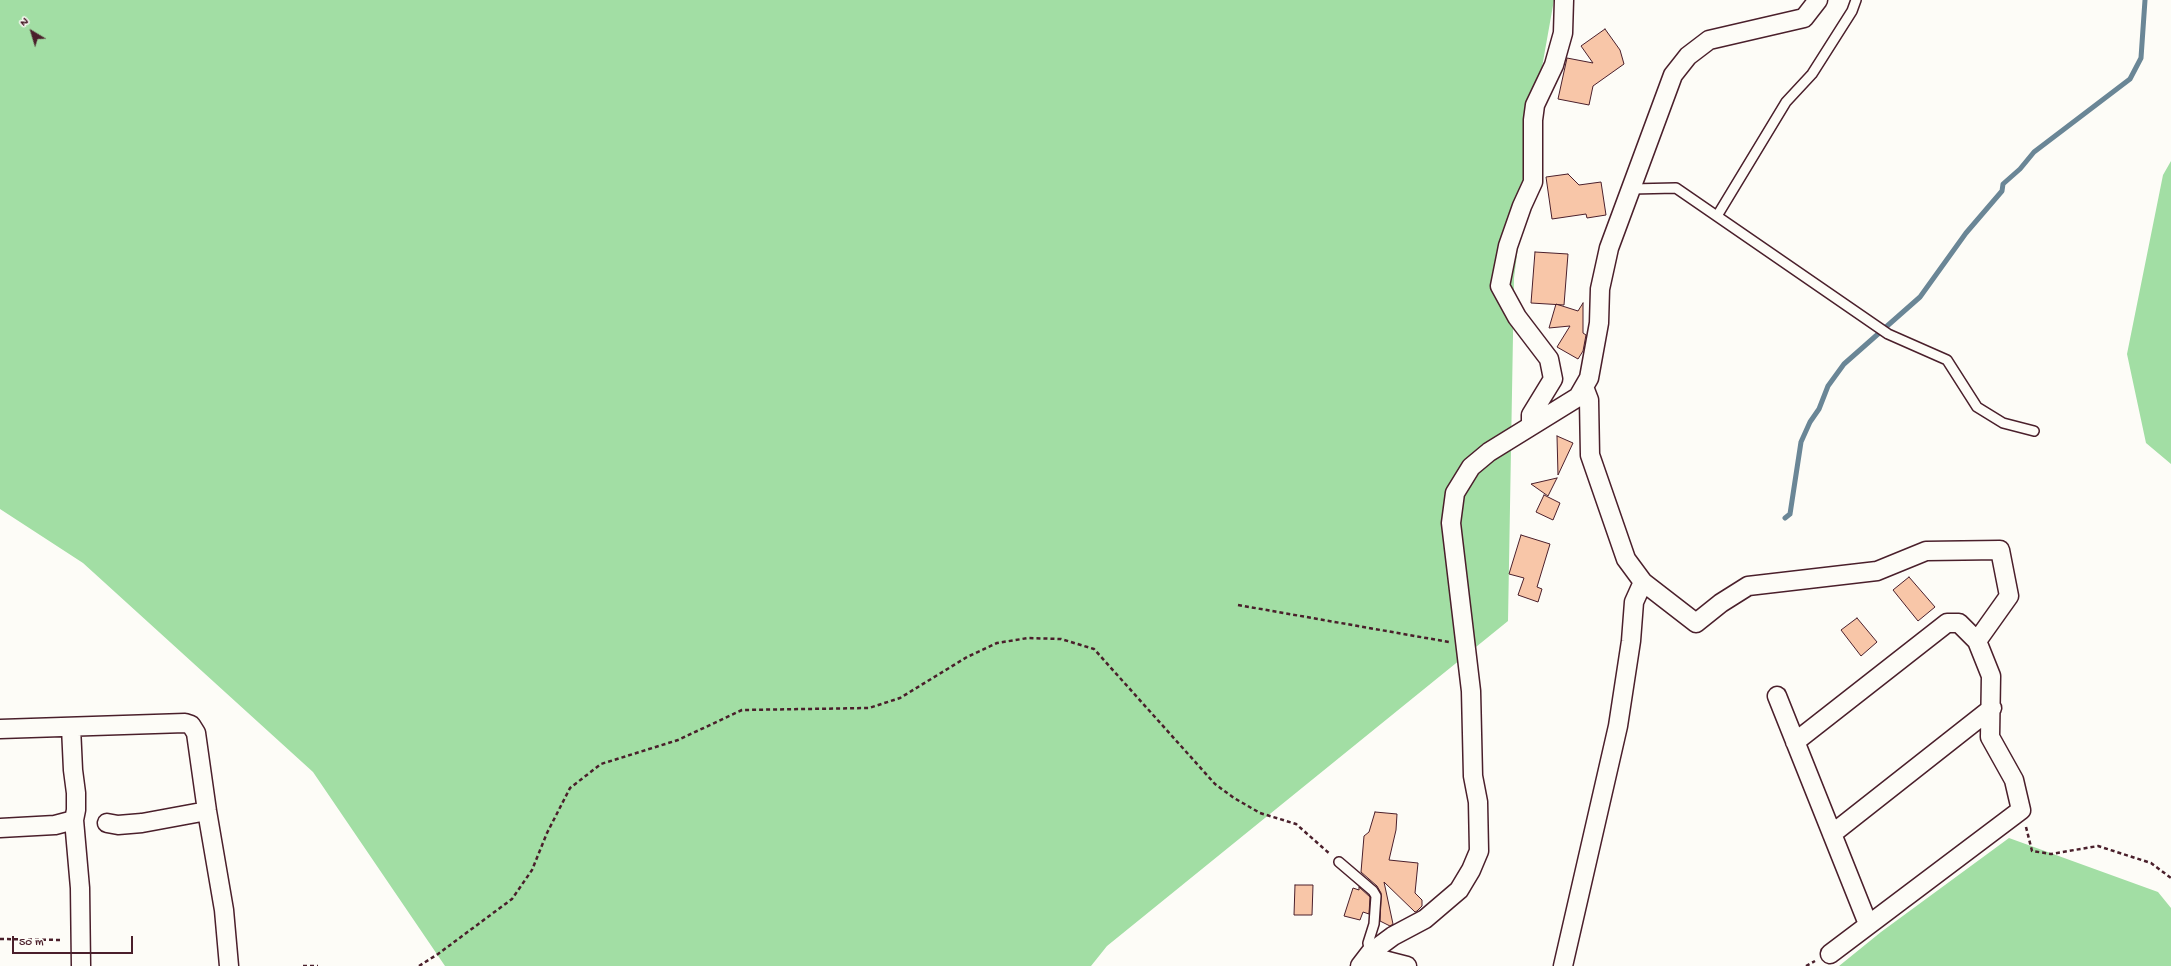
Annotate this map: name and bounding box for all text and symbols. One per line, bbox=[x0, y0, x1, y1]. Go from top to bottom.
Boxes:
north arrow bbox=[12, 12, 52, 52]
text: N bbox=[18, 16, 31, 29]
scale bar bbox=[14, 928, 135, 954]
text: 50 m bbox=[19, 936, 44, 950]

